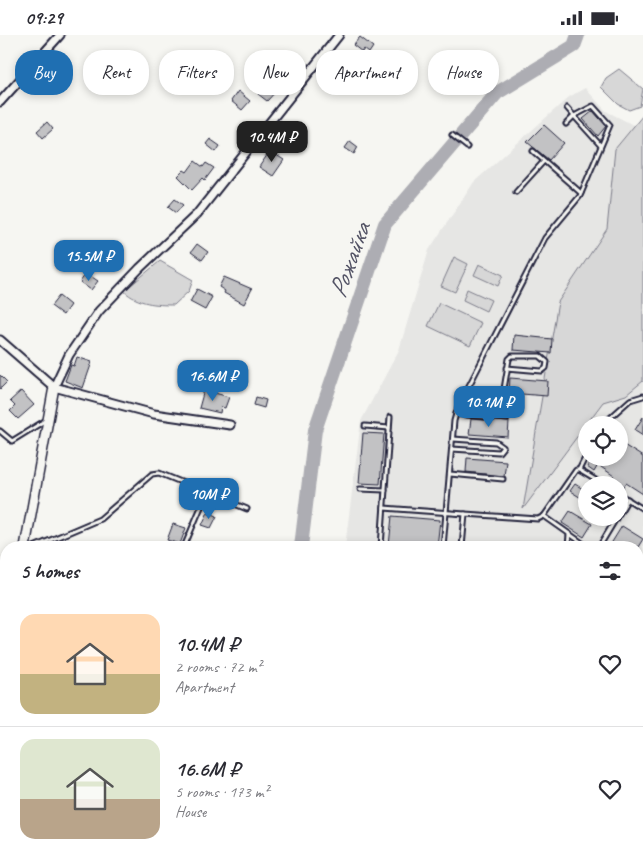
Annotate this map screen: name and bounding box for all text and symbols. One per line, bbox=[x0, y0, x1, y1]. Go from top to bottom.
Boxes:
text: 09:29 bbox=[25, 6, 63, 30]
chip: Buy bbox=[15, 50, 73, 95]
chip: Rent bbox=[83, 50, 149, 95]
chip: Filters bbox=[159, 50, 234, 95]
chip: New bbox=[244, 50, 306, 95]
chip: Apartment bbox=[316, 50, 418, 95]
chip: House bbox=[428, 50, 499, 95]
pin: 10.4M ₽ bbox=[226, 121, 318, 163]
text: 10.4M ₽ bbox=[248, 127, 296, 147]
water label: Рожайка bbox=[321, 216, 379, 302]
pin: 15.5M ₽ bbox=[43, 239, 135, 282]
text: 15.5M ₽ bbox=[65, 246, 113, 266]
pin: 16.6M ₽ bbox=[167, 359, 259, 402]
text: 16.6M ₽ bbox=[188, 366, 238, 386]
pin: 10.1M ₽ bbox=[443, 385, 535, 428]
text: 10.1M ₽ bbox=[465, 392, 513, 412]
map controls bbox=[578, 416, 628, 526]
button: locate bbox=[578, 416, 628, 466]
button: layers bbox=[578, 476, 628, 526]
pin: 10M ₽ bbox=[174, 477, 244, 520]
text: 10M ₽ bbox=[190, 484, 228, 504]
icon: filters bbox=[596, 557, 624, 585]
text: 5 homes bbox=[20, 558, 79, 584]
text: 10.4M ₽ bbox=[175, 631, 239, 657]
icon: home bbox=[60, 634, 120, 694]
icon: heart bbox=[596, 650, 624, 678]
text: 2 rooms · 72 m² bbox=[175, 657, 261, 677]
text: Apartment bbox=[175, 677, 234, 697]
text: 16.6M ₽ bbox=[175, 756, 240, 782]
icon: home bbox=[60, 759, 120, 819]
icon: heart bbox=[596, 775, 624, 803]
text: 5 rooms · 173 m² bbox=[175, 782, 269, 802]
text: House bbox=[175, 802, 206, 822]

